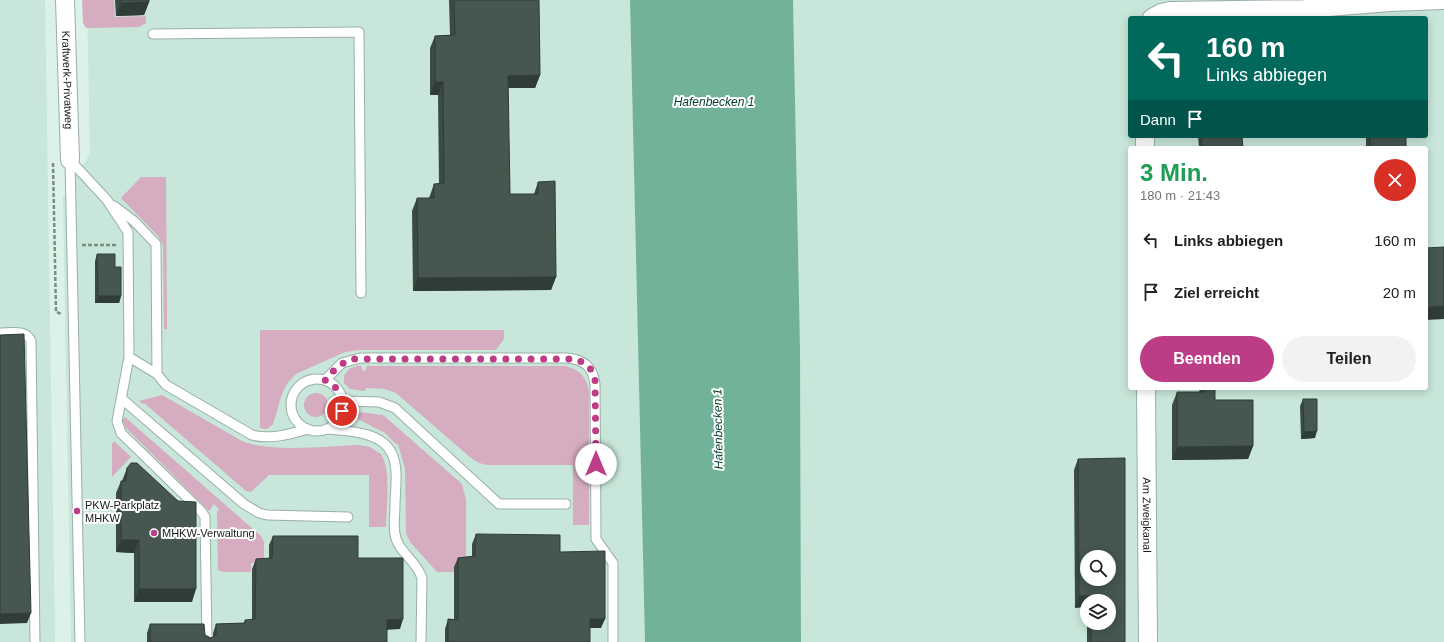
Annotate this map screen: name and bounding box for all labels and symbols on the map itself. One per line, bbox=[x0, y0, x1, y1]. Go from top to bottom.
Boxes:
street label: Kraftwerk-Privatweg bbox=[60, 31, 75, 129]
water label: Hafenbecken 1 bbox=[674, 95, 754, 109]
water label: Hafenbecken 1 bbox=[710, 389, 726, 469]
pin bbox=[325, 394, 359, 428]
position arrow bbox=[575, 443, 617, 485]
street label: Am Zweigkanal bbox=[1141, 477, 1153, 553]
place label: PKW-Parkplatz MHKW bbox=[85, 499, 159, 524]
marker: PKW-Parkplatz MHKW bbox=[72, 506, 82, 516]
place label: MHKW-Verwaltung bbox=[162, 527, 255, 539]
marker: MHKW-Verwaltung bbox=[149, 528, 159, 538]

